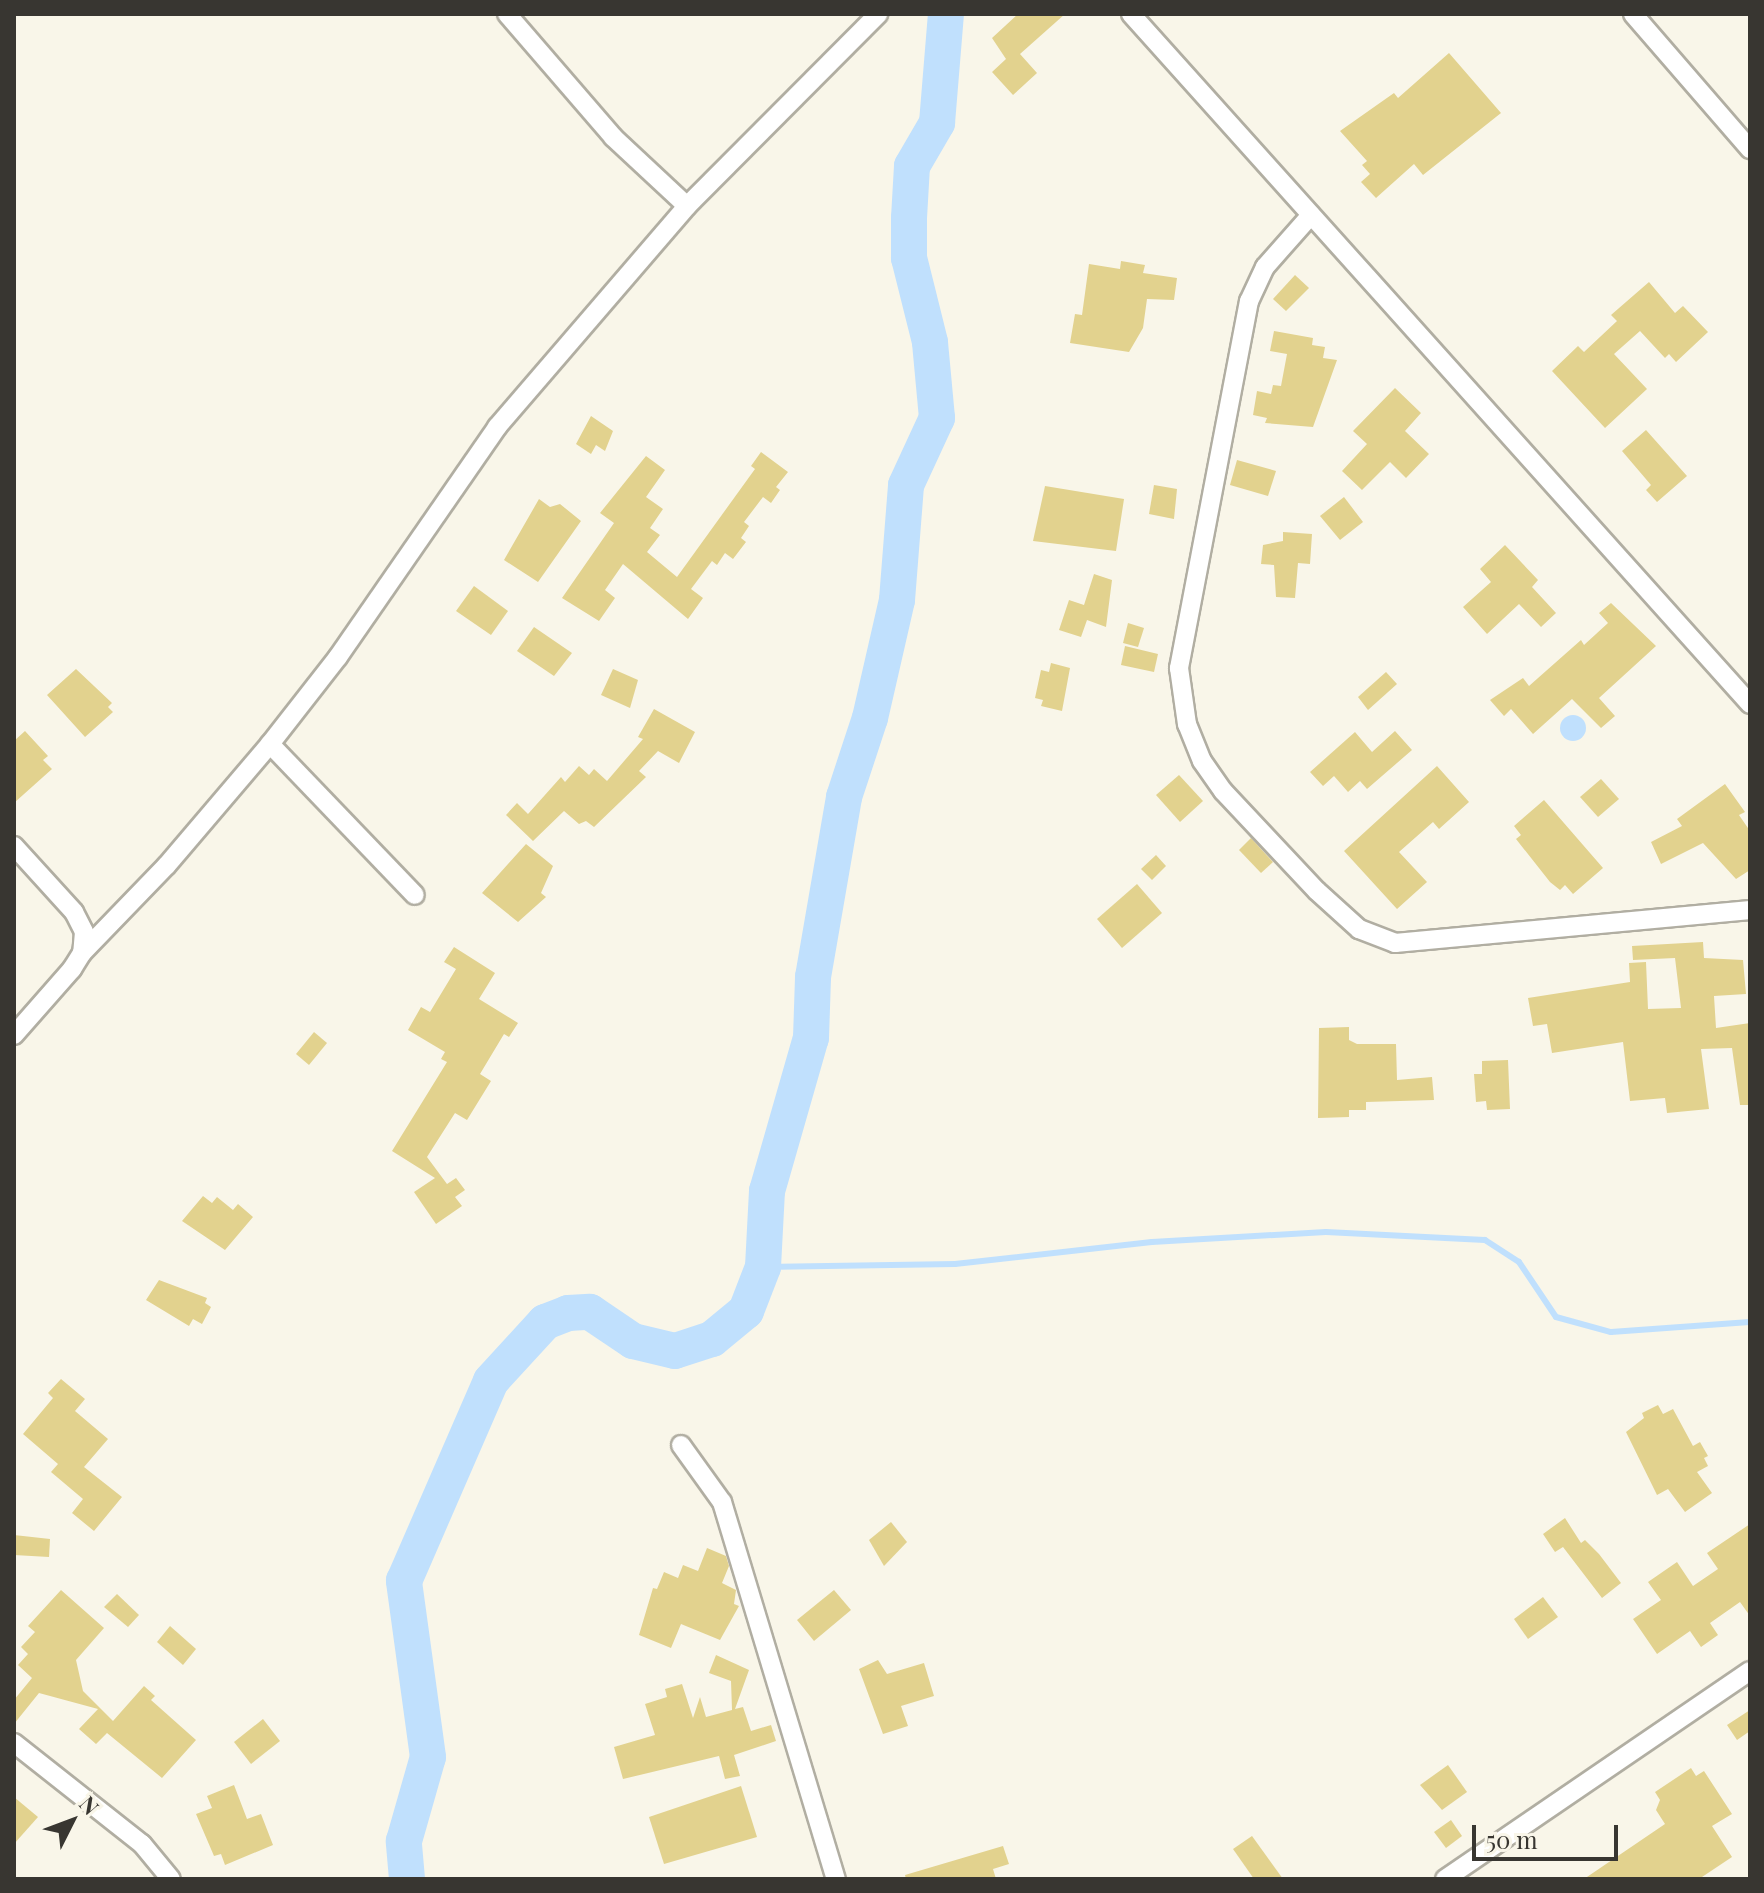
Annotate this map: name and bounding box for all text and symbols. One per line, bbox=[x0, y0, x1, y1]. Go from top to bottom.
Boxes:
north arrow bbox=[32, 1781, 112, 1861]
text: N bbox=[73, 1789, 106, 1821]
scale bar bbox=[1476, 1809, 1622, 1859]
text: 50 m bbox=[1486, 1823, 1538, 1855]

